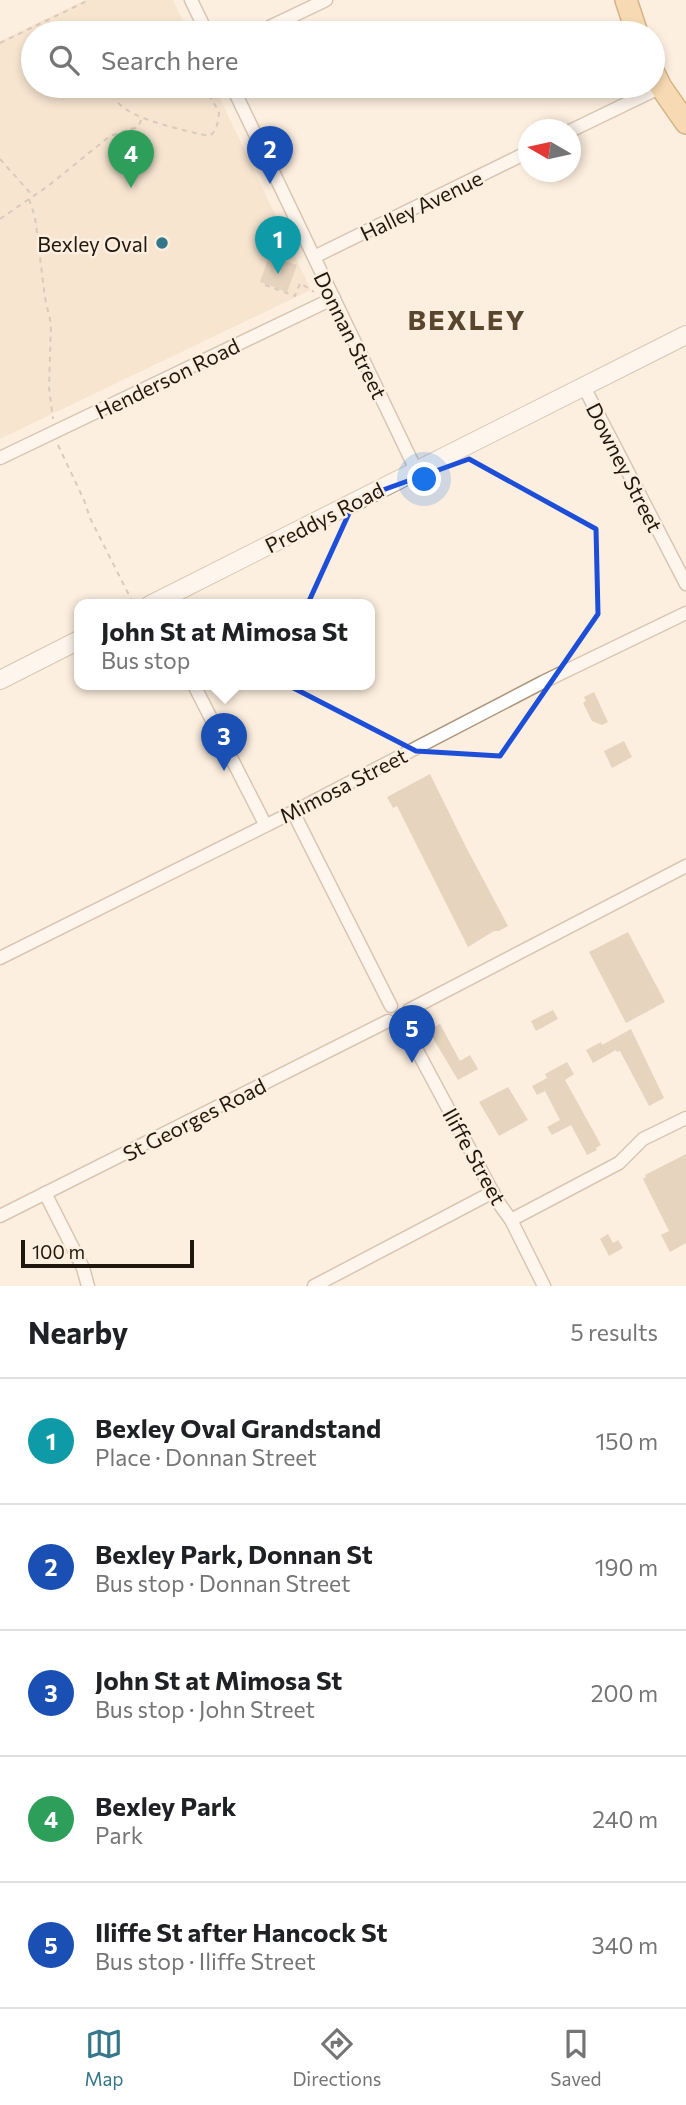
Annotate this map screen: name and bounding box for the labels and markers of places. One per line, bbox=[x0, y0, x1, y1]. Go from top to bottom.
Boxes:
pin: 2 bbox=[247, 126, 293, 184]
pin: 4 bbox=[108, 130, 154, 188]
pin: 1 bbox=[255, 216, 301, 274]
place label: Bexley Oval bbox=[37, 231, 148, 256]
marker: Bexley Oval bbox=[154, 235, 170, 251]
pin: 3 bbox=[201, 713, 247, 771]
pin: 5 bbox=[389, 1005, 435, 1063]

